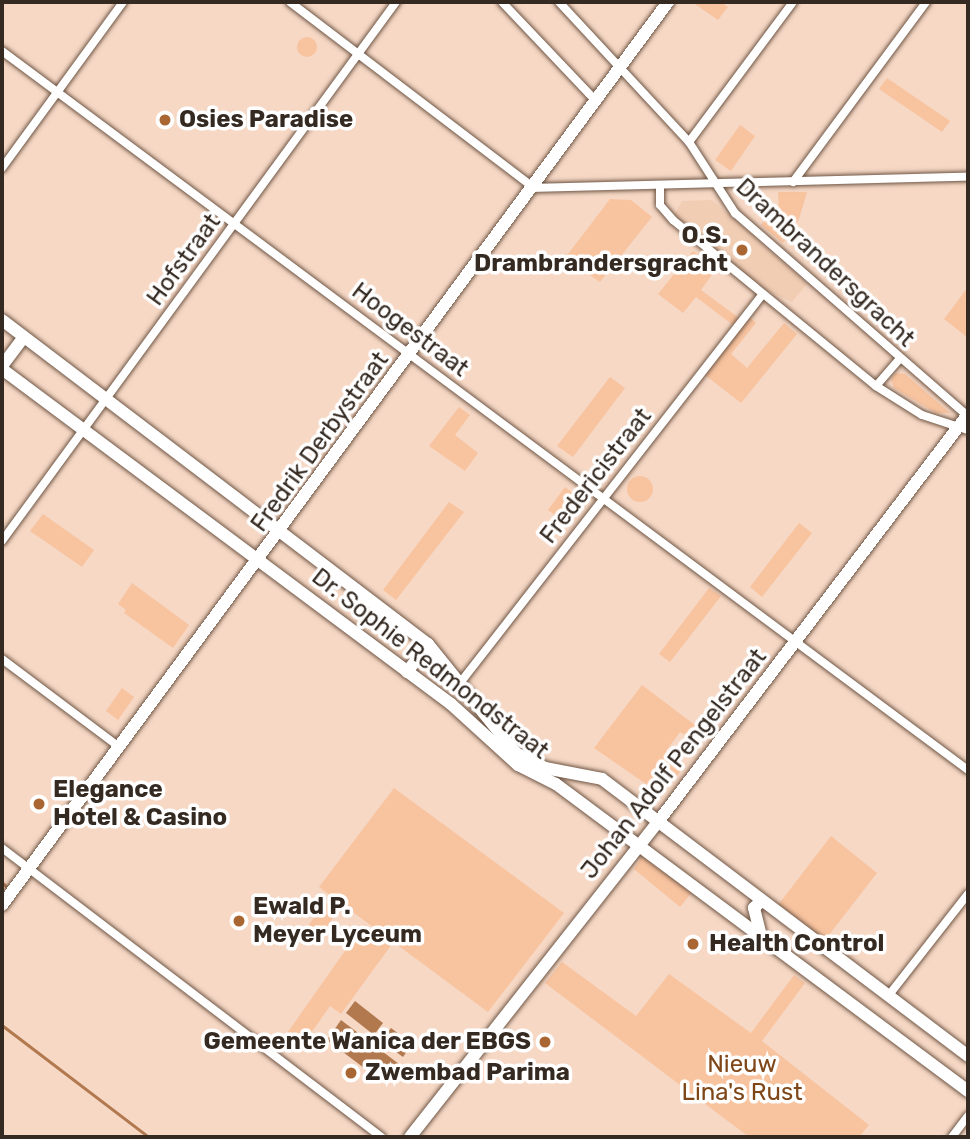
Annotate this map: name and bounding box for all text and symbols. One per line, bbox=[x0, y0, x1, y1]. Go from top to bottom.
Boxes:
place label: Osies Paradise bbox=[179, 106, 353, 134]
marker: Osies Paradise bbox=[157, 112, 173, 128]
street label: Drambrandersgracht bbox=[730, 173, 920, 353]
street label: Hofstraat bbox=[141, 209, 227, 311]
place label: O.S. Drambrandersgracht bbox=[474, 222, 728, 278]
marker: O.S. Drambrandersgracht bbox=[734, 242, 750, 258]
street label: Hoogestraat bbox=[346, 277, 474, 383]
street label: Fredrik Derbystraat bbox=[245, 346, 395, 538]
street label: Fredericistraat bbox=[534, 403, 658, 549]
street label: Dr. Sophie Redmondstraat bbox=[306, 563, 554, 765]
street label: Johan Adolf Pengelstraat bbox=[575, 643, 773, 885]
place label: Elegance Hotel & Casino bbox=[53, 776, 227, 832]
marker: Elegance Hotel & Casino bbox=[31, 796, 47, 812]
place label: Ewald P. Meyer Lyceum bbox=[253, 893, 423, 949]
marker: Ewald P. Meyer Lyceum bbox=[231, 913, 247, 929]
place label: Health Control bbox=[709, 930, 884, 958]
marker: Health Control bbox=[683, 934, 703, 954]
place label: Gemeente Wanica der EBGS bbox=[203, 1028, 531, 1056]
marker: Gemeente Wanica der EBGS bbox=[537, 1034, 553, 1050]
park label: Nieuw Lina's Rust bbox=[681, 1051, 803, 1107]
place label: Zwembad Parima bbox=[365, 1059, 570, 1087]
marker: Zwembad Parima bbox=[343, 1065, 359, 1081]

